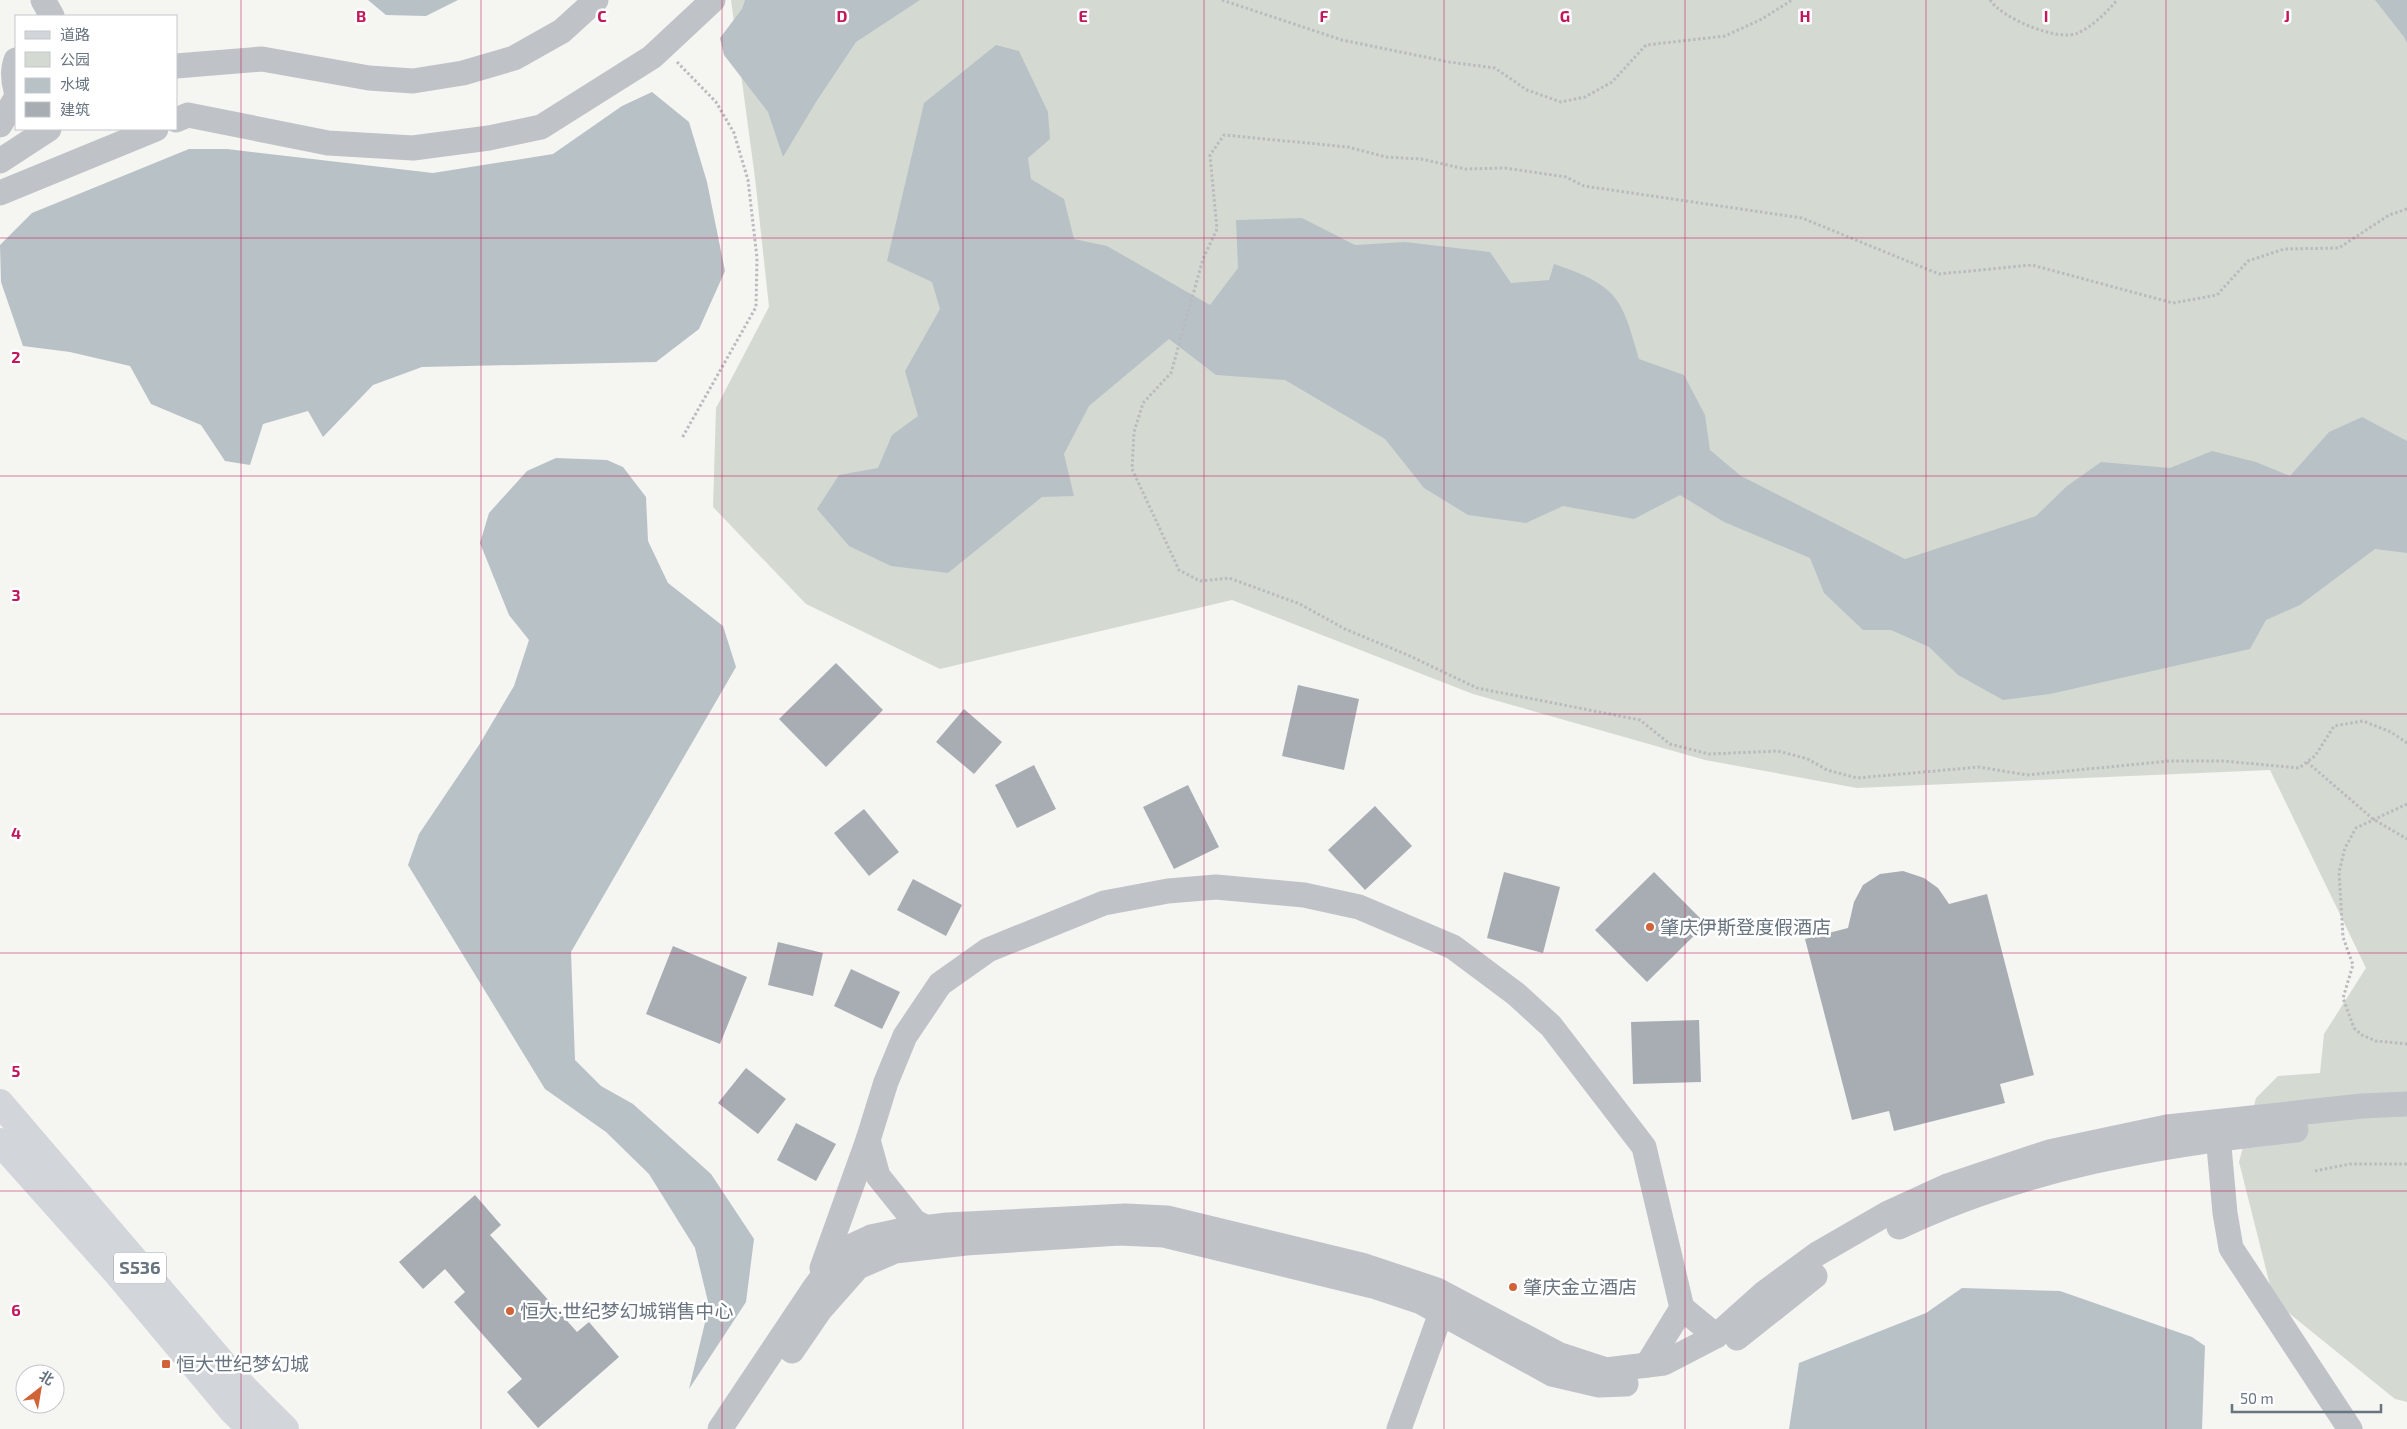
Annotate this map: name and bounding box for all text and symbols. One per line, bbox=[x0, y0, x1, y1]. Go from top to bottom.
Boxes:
text: B bbox=[356, 6, 366, 25]
text: C bbox=[597, 6, 607, 25]
text: D bbox=[837, 6, 848, 25]
text: E bbox=[1078, 6, 1088, 25]
text: F bbox=[1320, 6, 1329, 25]
text: G bbox=[1560, 6, 1570, 25]
text: H bbox=[1799, 6, 1811, 25]
text: I bbox=[2044, 6, 2048, 25]
text: J bbox=[2284, 6, 2290, 25]
legend bbox=[15, 15, 178, 130]
text: 道路 bbox=[60, 25, 90, 43]
text: 公园 bbox=[60, 50, 90, 68]
text: 水域 bbox=[60, 75, 90, 93]
text: 建筑 bbox=[60, 100, 90, 118]
text: 2 bbox=[11, 347, 21, 366]
text: 3 bbox=[11, 585, 21, 604]
text: 4 bbox=[11, 823, 21, 842]
place label: 肇庆伊斯登度假酒店 bbox=[1660, 915, 1831, 938]
marker: 肇庆伊斯登度假酒店 bbox=[1644, 921, 1656, 933]
text: 5 bbox=[12, 1061, 21, 1080]
road number: S536 bbox=[114, 1252, 166, 1284]
place label: 肇庆金立酒店 bbox=[1523, 1275, 1637, 1298]
marker: 肇庆金立酒店 bbox=[1507, 1281, 1519, 1293]
place label: 恒大·世纪梦幻城销售中心 bbox=[520, 1299, 734, 1322]
text: 6 bbox=[11, 1300, 21, 1319]
marker: 恒大·世纪梦幻城销售中心 bbox=[504, 1305, 516, 1317]
place label: 恒大世纪梦幻城 bbox=[176, 1352, 309, 1375]
marker: 恒大世纪梦幻城 bbox=[160, 1358, 172, 1370]
north arrow bbox=[15, 1364, 65, 1414]
text: 北 bbox=[37, 1367, 57, 1388]
scale bar bbox=[2232, 1382, 2381, 1414]
text: 50 m bbox=[2240, 1389, 2274, 1407]

